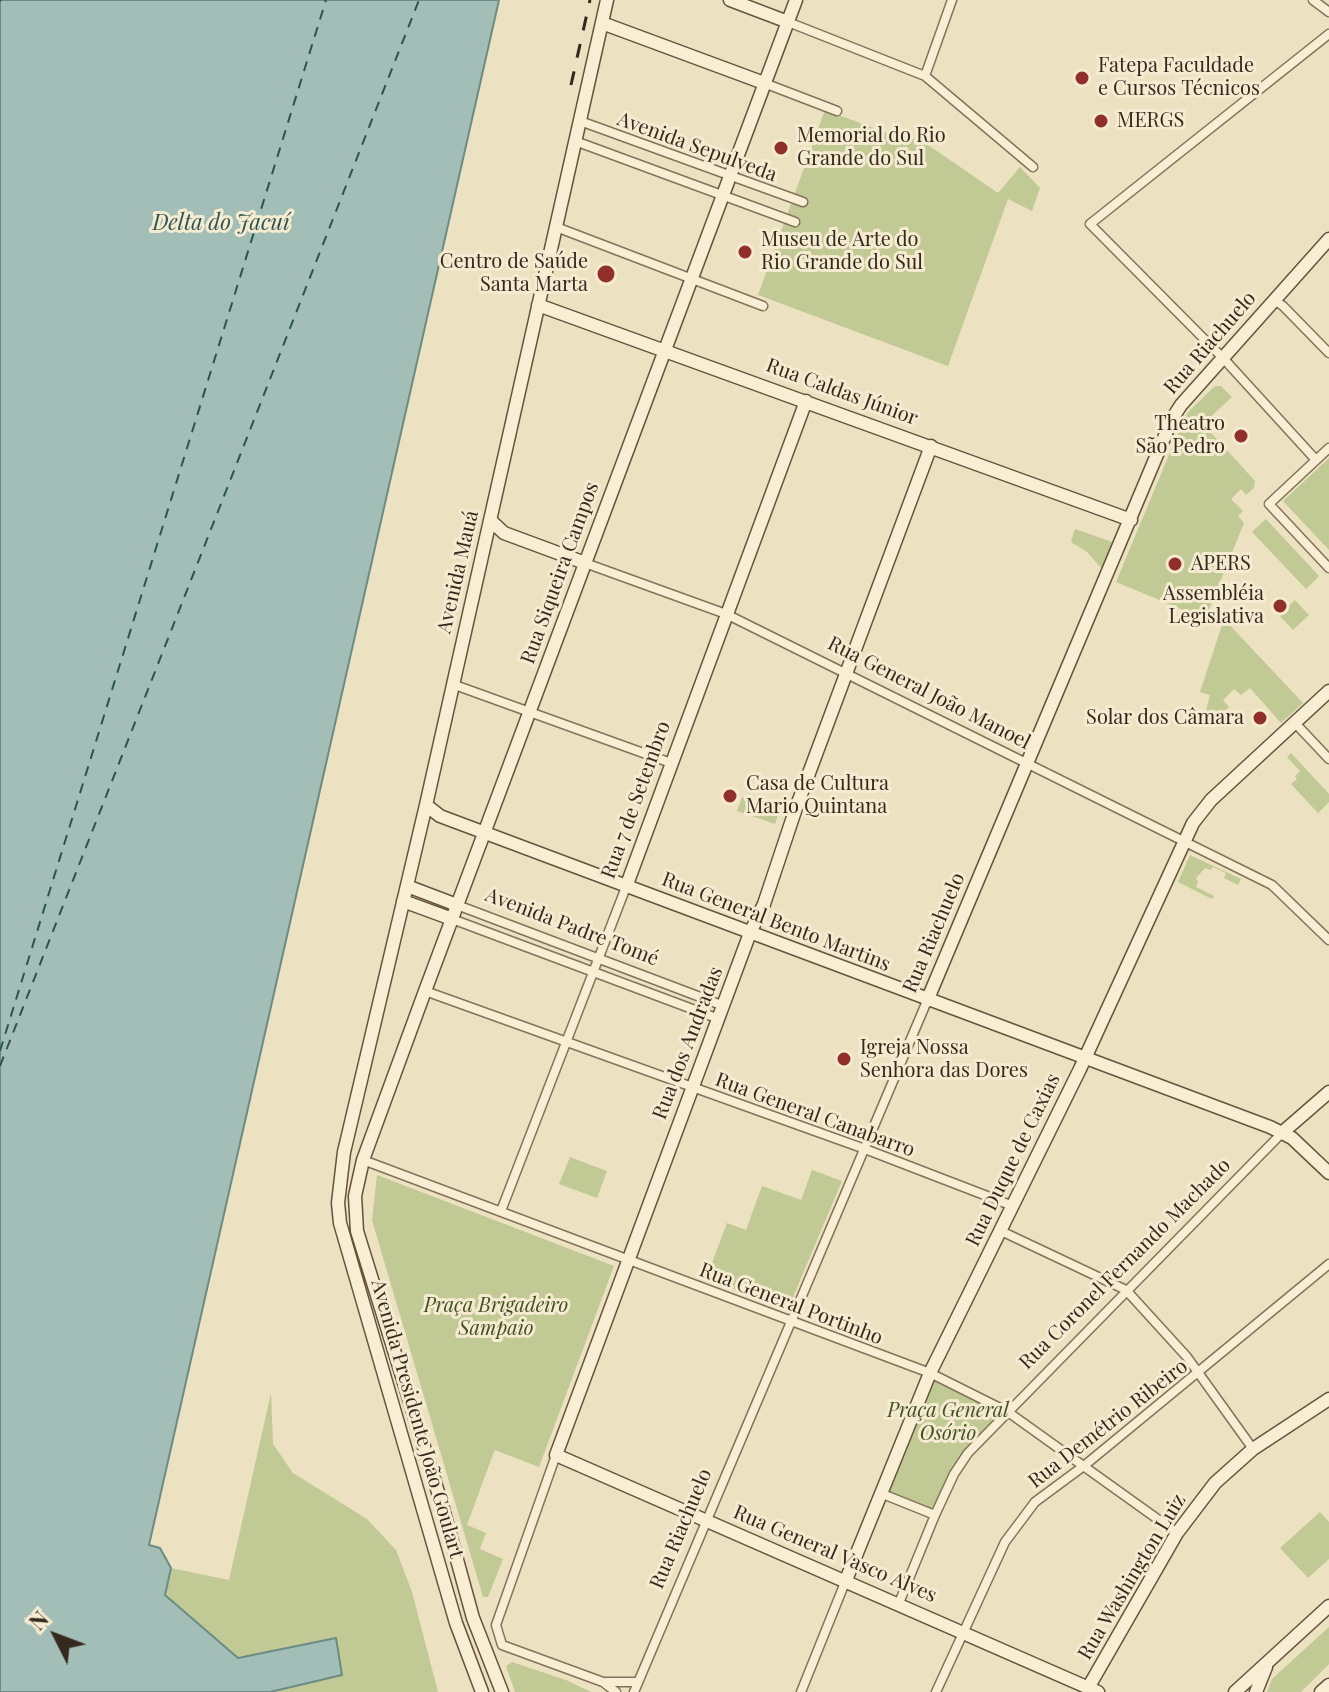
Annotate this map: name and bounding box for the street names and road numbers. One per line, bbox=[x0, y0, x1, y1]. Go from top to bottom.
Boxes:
street label: Avenida Sepulveda bbox=[614, 107, 780, 187]
street label: Rua Riachuelo bbox=[1159, 287, 1261, 399]
street label: Rua Caldas Júnior bbox=[763, 353, 921, 431]
street label: Rua Siqueira Campos bbox=[516, 479, 604, 667]
street label: Avenida Mauá bbox=[432, 508, 484, 636]
street label: Rua General João Manoel bbox=[824, 631, 1034, 755]
street label: Rua 7 de Setembro bbox=[596, 718, 676, 882]
street label: Rua General Bento Martins bbox=[658, 867, 894, 977]
street label: Rua Riachuelo bbox=[898, 869, 970, 997]
street label: Avenida Padre Tomé bbox=[482, 883, 662, 971]
street label: Rua dos Andradas bbox=[648, 963, 728, 1123]
street label: Rua General Canabarro bbox=[712, 1068, 918, 1162]
street label: Rua Duque de Caxias bbox=[961, 1070, 1065, 1250]
street label: Rua Coronel Fernando Machado bbox=[1014, 1153, 1236, 1375]
street label: Rua General Portinho bbox=[696, 1258, 886, 1350]
street label: Avenida Presidente João Goulart bbox=[366, 1277, 468, 1561]
street label: Rua Demétrio Ribeiro bbox=[1024, 1354, 1192, 1494]
street label: Rua Riachuelo bbox=[645, 1465, 717, 1593]
street label: Rua Washington Luiz bbox=[1073, 1490, 1191, 1664]
street label: Rua General Vasco Alves bbox=[730, 1500, 940, 1608]

